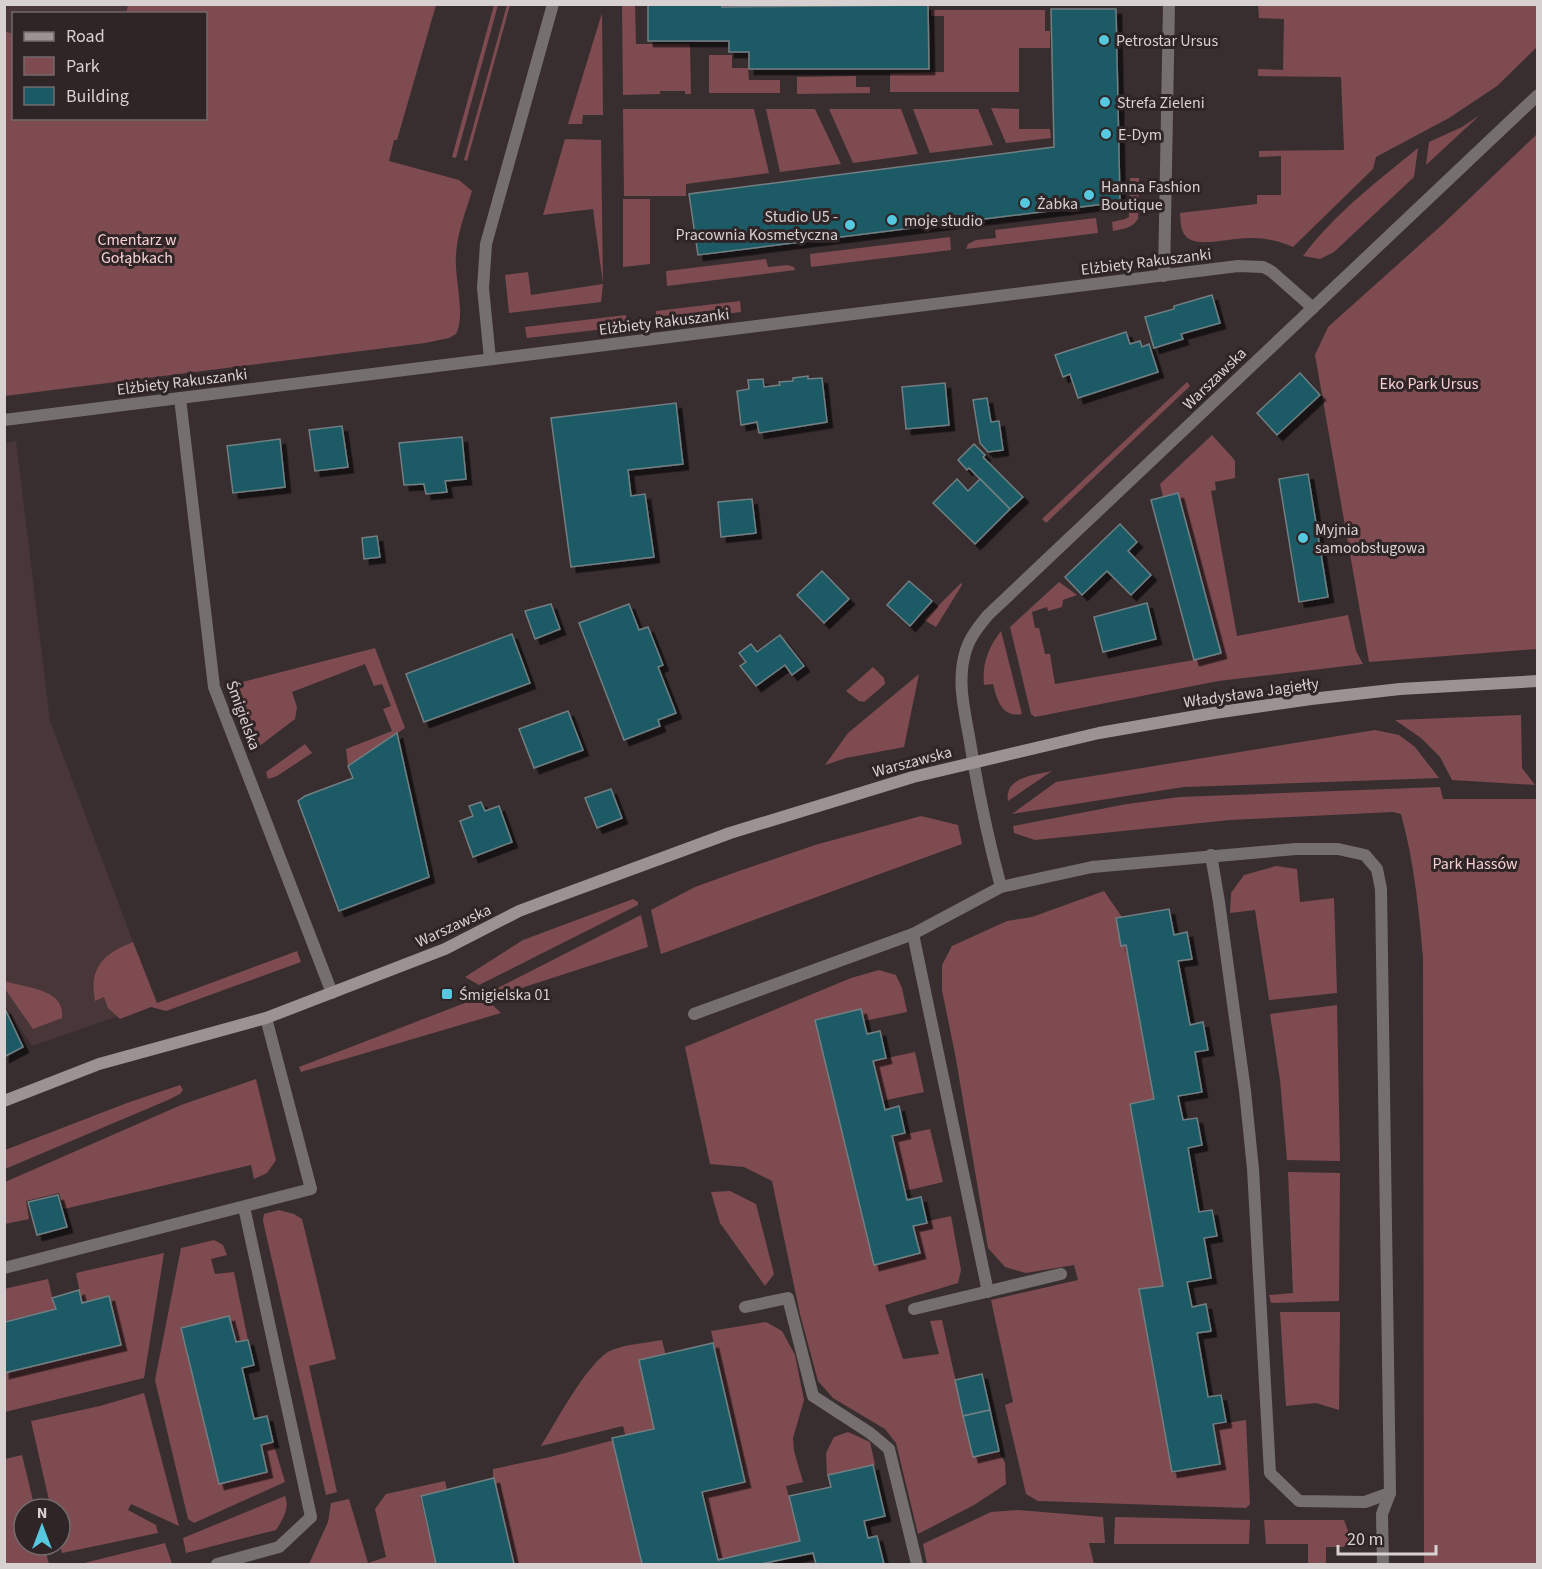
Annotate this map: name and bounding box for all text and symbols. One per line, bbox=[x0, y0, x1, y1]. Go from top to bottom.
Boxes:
legend bbox=[12, 12, 207, 120]
text: Road bbox=[66, 24, 105, 49]
place label: Petrostar Ursus bbox=[1116, 30, 1218, 52]
marker: Petrostar Ursus bbox=[1097, 33, 1111, 47]
text: Park bbox=[66, 54, 100, 79]
text: Building bbox=[66, 84, 129, 109]
place label: Strefa Zieleni bbox=[1117, 92, 1205, 114]
marker: Strefa Zieleni bbox=[1098, 95, 1112, 109]
place label: E-Dym bbox=[1118, 124, 1162, 146]
marker: E-Dym bbox=[1099, 127, 1113, 141]
place label: Hanna Fashion Boutique bbox=[1101, 176, 1200, 216]
marker: Hanna Fashion Boutique bbox=[1082, 188, 1096, 202]
place label: Żabka bbox=[1037, 193, 1078, 215]
marker: Żabka bbox=[1018, 196, 1032, 210]
place label: Studio U5 - Pracownia Kosmetyczna bbox=[675, 206, 838, 246]
place label: moje studio bbox=[904, 210, 983, 232]
marker: moje studio bbox=[885, 213, 899, 227]
marker: Studio U5 - Pracownia Kosmetyczna bbox=[843, 218, 857, 232]
park label: Cmentarz w Gołąbkach bbox=[97, 229, 177, 269]
street label: Elżbiety Rakuszanki bbox=[1080, 243, 1213, 281]
street label: Elżbiety Rakuszanki bbox=[598, 303, 731, 341]
street label: Warszawska bbox=[1178, 343, 1252, 415]
street label: Elżbiety Rakuszanki bbox=[116, 363, 249, 401]
park label: Eko Park Ursus bbox=[1380, 373, 1479, 395]
place label: Myjnia samoobsługowa bbox=[1315, 519, 1425, 559]
marker: Myjnia samoobsługowa bbox=[1296, 531, 1310, 545]
street label: Władysława Jagiełły bbox=[1182, 673, 1321, 713]
street label: Śmigielska bbox=[220, 678, 266, 753]
street label: Warszawska bbox=[870, 741, 954, 783]
park label: Park Hassów bbox=[1432, 853, 1518, 875]
street label: Warszawska bbox=[412, 899, 495, 953]
place label: Śmigielska 01 bbox=[459, 984, 550, 1006]
marker: Śmigielska 01 bbox=[440, 987, 454, 1001]
north arrow bbox=[12, 1497, 72, 1557]
text: N bbox=[37, 1502, 47, 1524]
scale bar bbox=[1338, 1518, 1436, 1556]
text: 20 m bbox=[1347, 1527, 1383, 1552]

